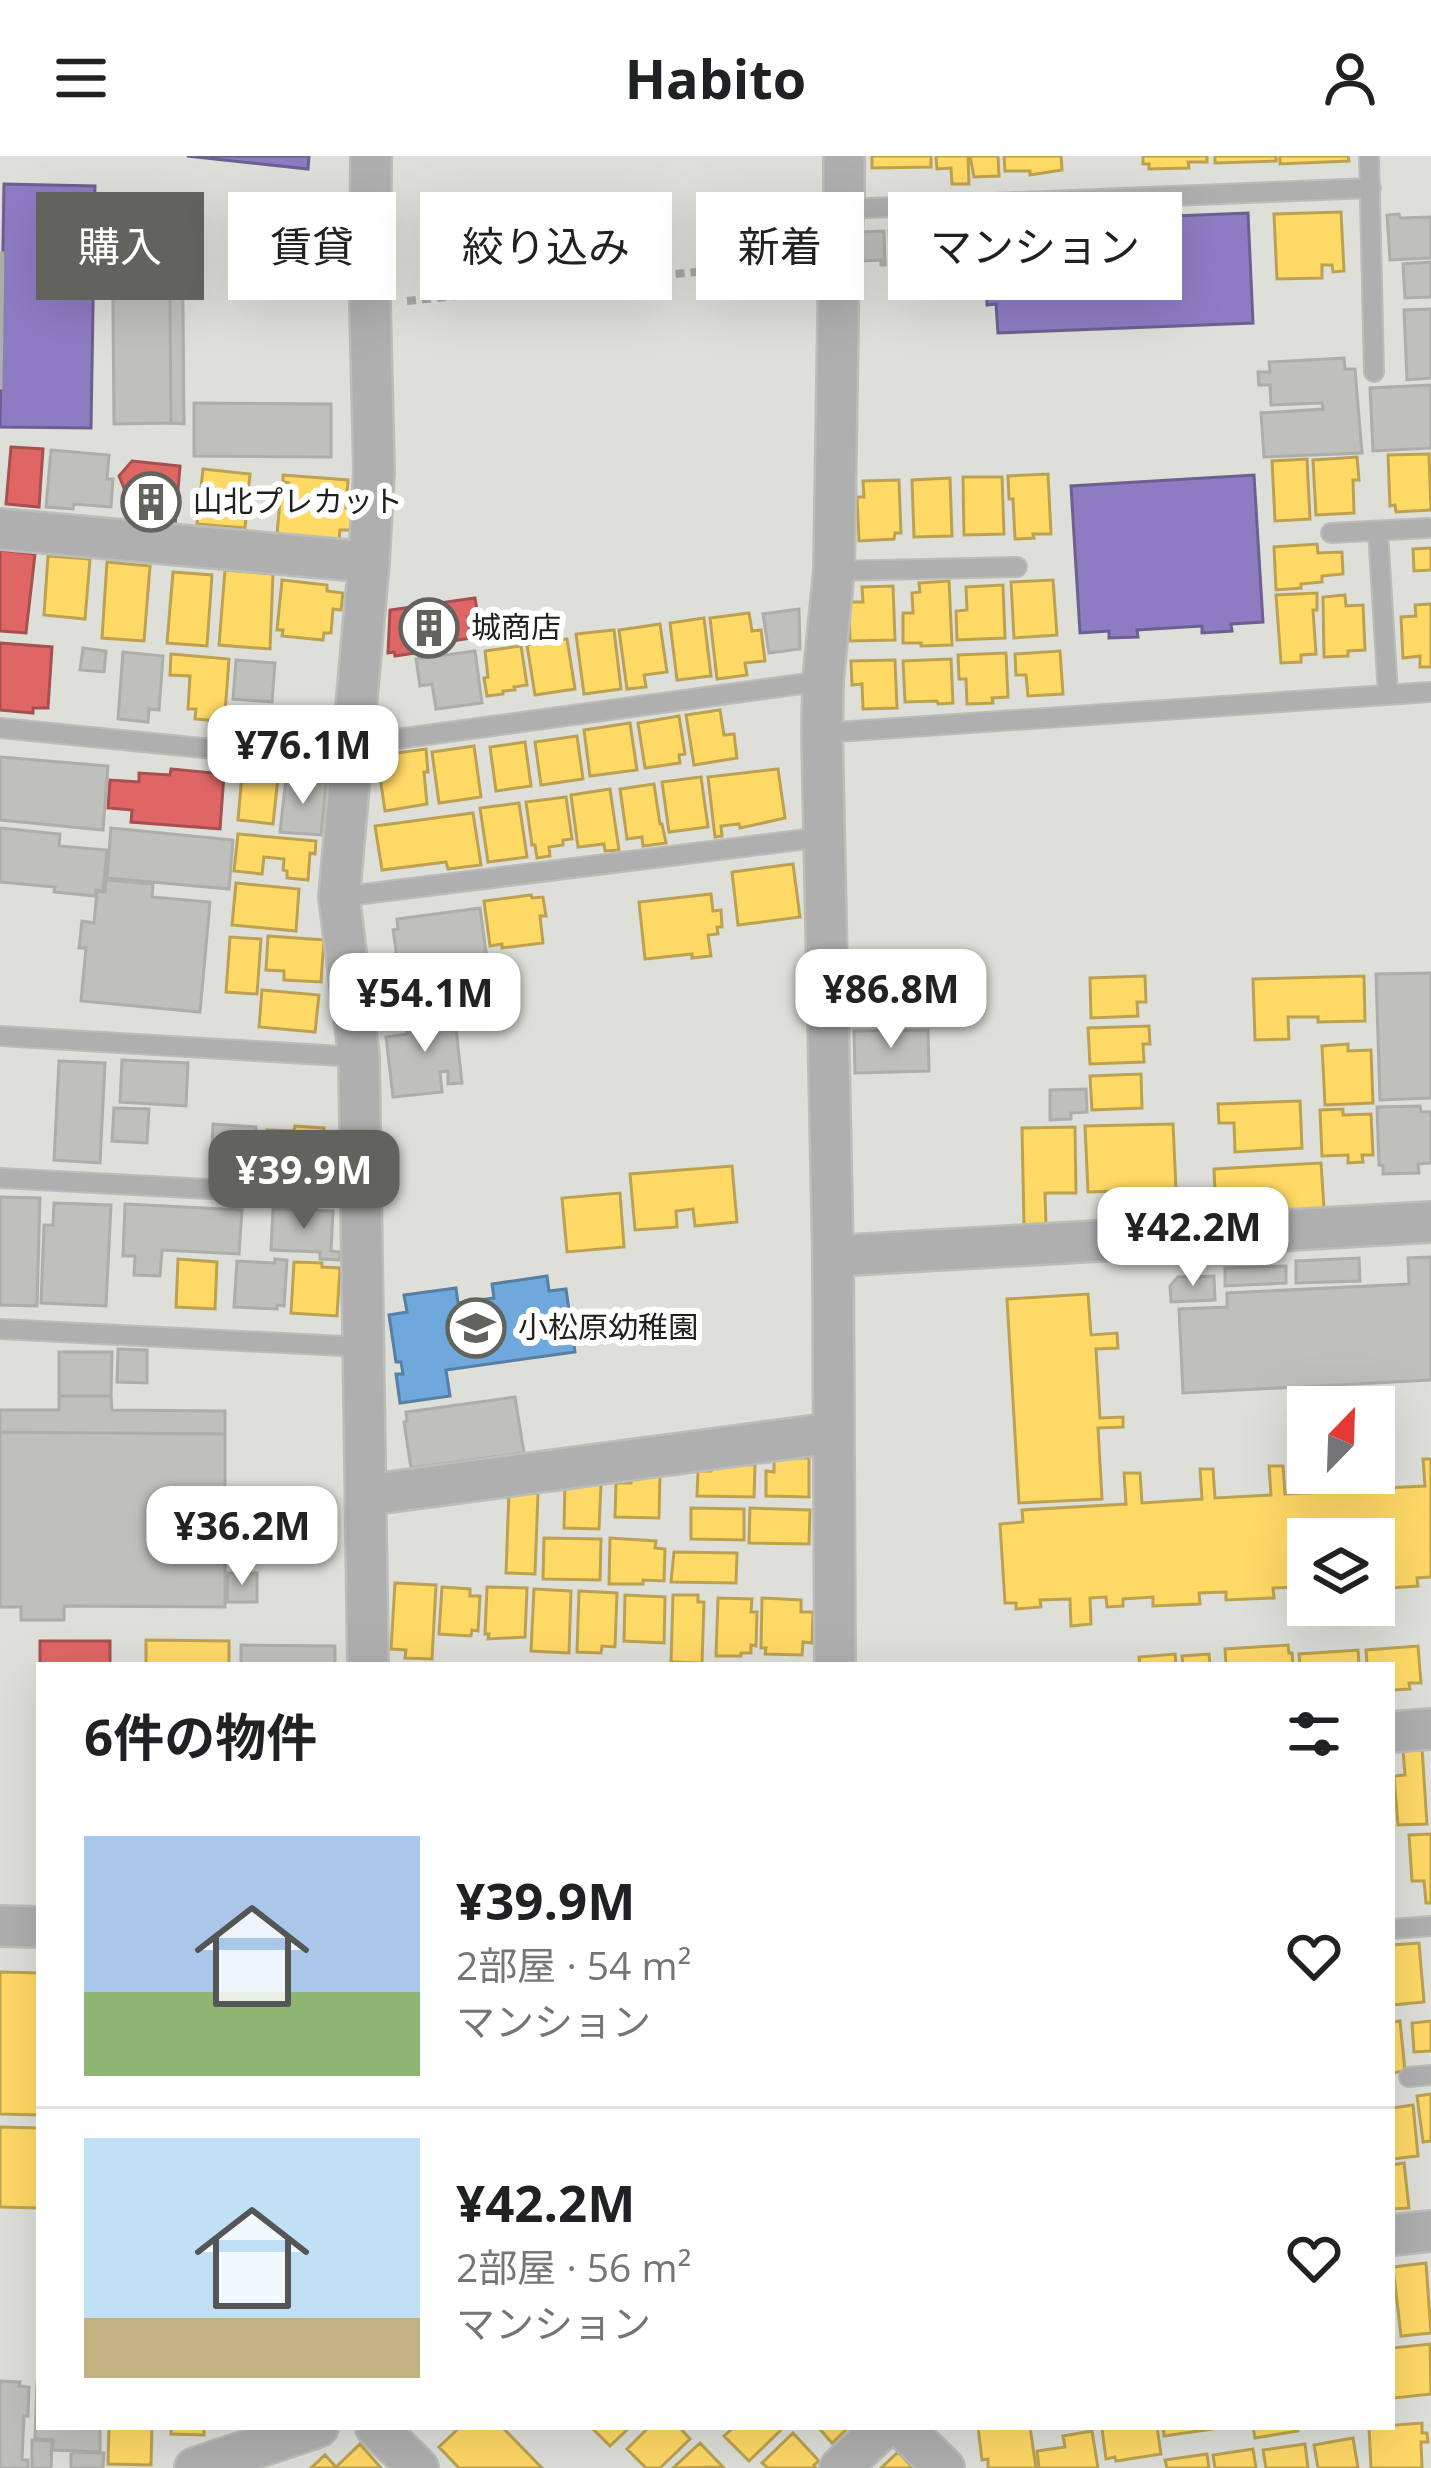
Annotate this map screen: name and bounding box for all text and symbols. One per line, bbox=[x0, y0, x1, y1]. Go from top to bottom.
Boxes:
text: Habito bbox=[625, 41, 806, 115]
icon: menu bbox=[48, 45, 114, 111]
icon: person bbox=[1317, 45, 1383, 111]
chip: 購入 bbox=[36, 192, 204, 300]
chip: 賃貸 bbox=[228, 192, 396, 300]
chip: 絞り込み bbox=[420, 192, 672, 300]
chip: 新着 bbox=[696, 192, 864, 300]
chip: マンション bbox=[888, 192, 1182, 300]
building icon: 山北プレカット bbox=[120, 471, 182, 533]
place label: 山北プレカット bbox=[193, 480, 403, 521]
building icon: 城商店 bbox=[398, 597, 460, 659]
place label: 城商店 bbox=[471, 606, 561, 647]
pin: ¥76.1M bbox=[205, 705, 401, 807]
text: ¥76.1M bbox=[234, 717, 372, 770]
pin: ¥86.8M bbox=[793, 949, 989, 1051]
pin: ¥54.1M bbox=[327, 953, 523, 1055]
text: ¥86.8M bbox=[822, 961, 960, 1014]
text: ¥54.1M bbox=[356, 965, 494, 1018]
pin: ¥39.9M bbox=[206, 1130, 402, 1232]
text: ¥39.9M bbox=[235, 1142, 373, 1195]
pin: ¥42.2M bbox=[1095, 1187, 1291, 1289]
text: ¥42.2M bbox=[1124, 1199, 1262, 1252]
school or university icon: 小松原幼稚園 bbox=[445, 1297, 507, 1359]
place label: 小松原幼稚園 bbox=[518, 1306, 698, 1347]
north arrow bbox=[1287, 1386, 1395, 1494]
map controls bbox=[1287, 1386, 1395, 1626]
pin: ¥36.2M bbox=[144, 1486, 340, 1588]
text: ¥36.2M bbox=[173, 1498, 311, 1551]
button: layers bbox=[1287, 1518, 1395, 1626]
text: 6件の物件 bbox=[84, 1701, 317, 1771]
icon: filters bbox=[1281, 1701, 1347, 1767]
text: ¥39.9M bbox=[456, 1865, 635, 1935]
icon: home bbox=[180, 1884, 324, 2028]
icon: heart bbox=[1281, 1923, 1347, 1989]
text: 2部屋 · 54 m² bbox=[456, 1938, 691, 1991]
text: マンション bbox=[456, 1994, 651, 2047]
text: ¥42.2M bbox=[456, 2167, 635, 2237]
icon: home bbox=[180, 2186, 324, 2330]
icon: heart bbox=[1281, 2225, 1347, 2291]
text: 2部屋 · 56 m² bbox=[456, 2240, 691, 2293]
text: マンション bbox=[456, 2296, 651, 2349]

